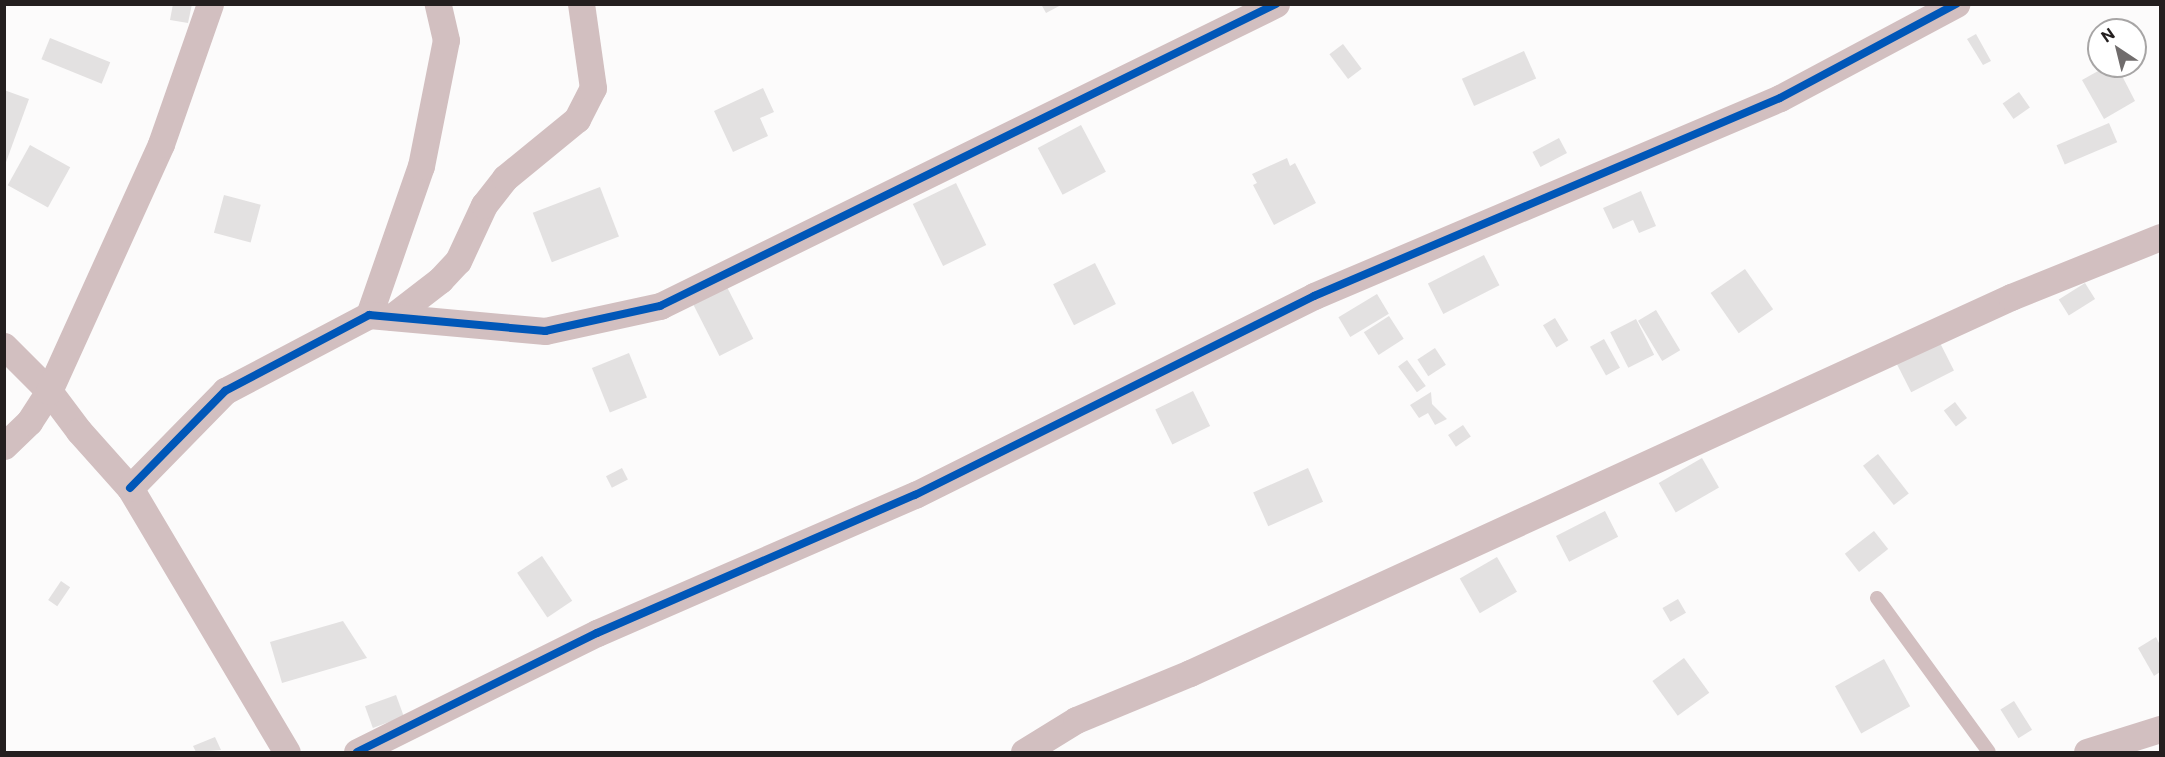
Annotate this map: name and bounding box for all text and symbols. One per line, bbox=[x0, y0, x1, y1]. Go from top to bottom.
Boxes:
north arrow bbox=[2087, 18, 2147, 78]
text: N bbox=[2097, 23, 2118, 46]

